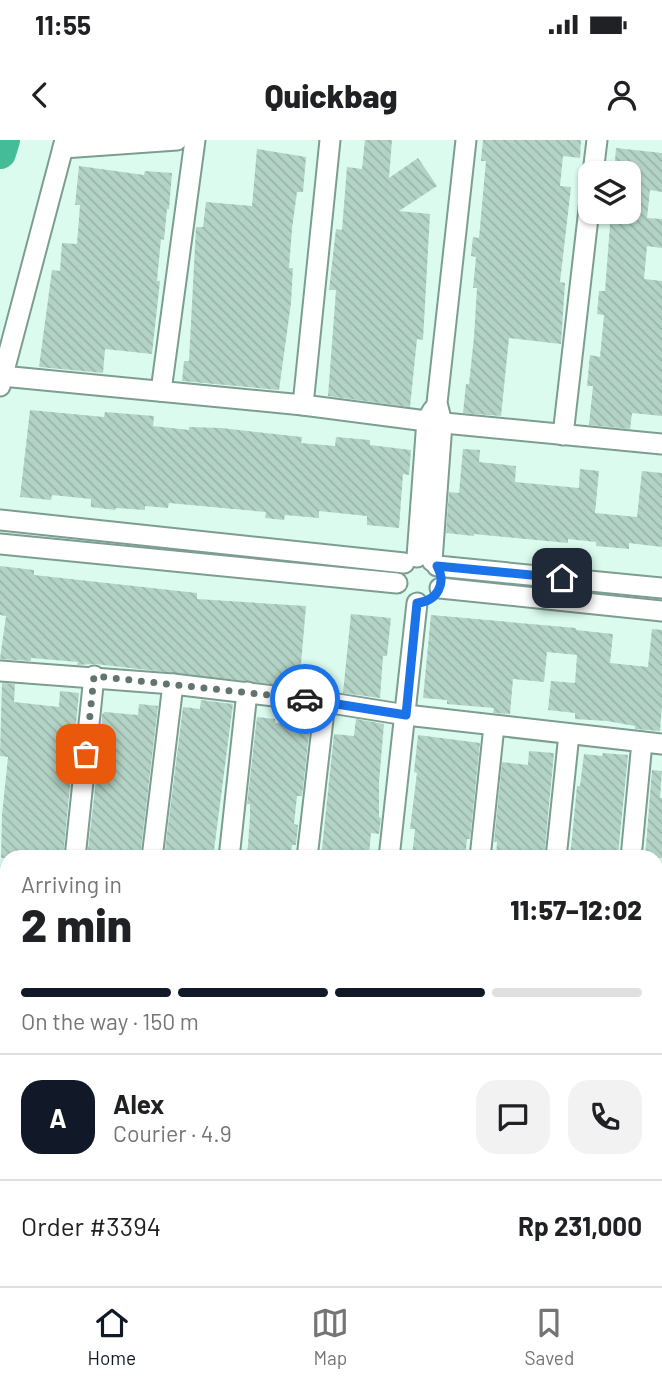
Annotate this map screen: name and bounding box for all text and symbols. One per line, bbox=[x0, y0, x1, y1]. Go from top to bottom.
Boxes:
text: 11:55 bbox=[35, 9, 91, 40]
icon: back bbox=[21, 76, 59, 114]
text: Quickbag bbox=[264, 76, 398, 114]
icon: person bbox=[603, 76, 641, 114]
map controls bbox=[578, 161, 641, 224]
button: layers bbox=[578, 161, 641, 224]
pin bbox=[532, 548, 592, 608]
icon: home bbox=[543, 559, 581, 597]
courier bbox=[270, 664, 340, 734]
icon: car bbox=[286, 680, 324, 718]
pin bbox=[56, 724, 116, 784]
icon: bag bbox=[67, 735, 105, 773]
text: Arriving in bbox=[21, 870, 122, 898]
text: 11:57–12:02 bbox=[510, 894, 642, 925]
text: 2 min bbox=[21, 896, 132, 951]
text: On the way · 150 m bbox=[21, 1007, 199, 1035]
button: chat bbox=[476, 1080, 550, 1154]
button: phone bbox=[568, 1080, 642, 1154]
text: Alex bbox=[113, 1088, 164, 1119]
text: A bbox=[49, 1102, 67, 1133]
text: Courier · 4.9 bbox=[113, 1119, 232, 1147]
text: Order #3394 bbox=[21, 1210, 161, 1241]
text: Rp 231,000 bbox=[518, 1210, 642, 1241]
tab: Home bbox=[88, 1304, 136, 1369]
tab: Map bbox=[311, 1304, 349, 1369]
tab: Saved bbox=[525, 1304, 574, 1369]

